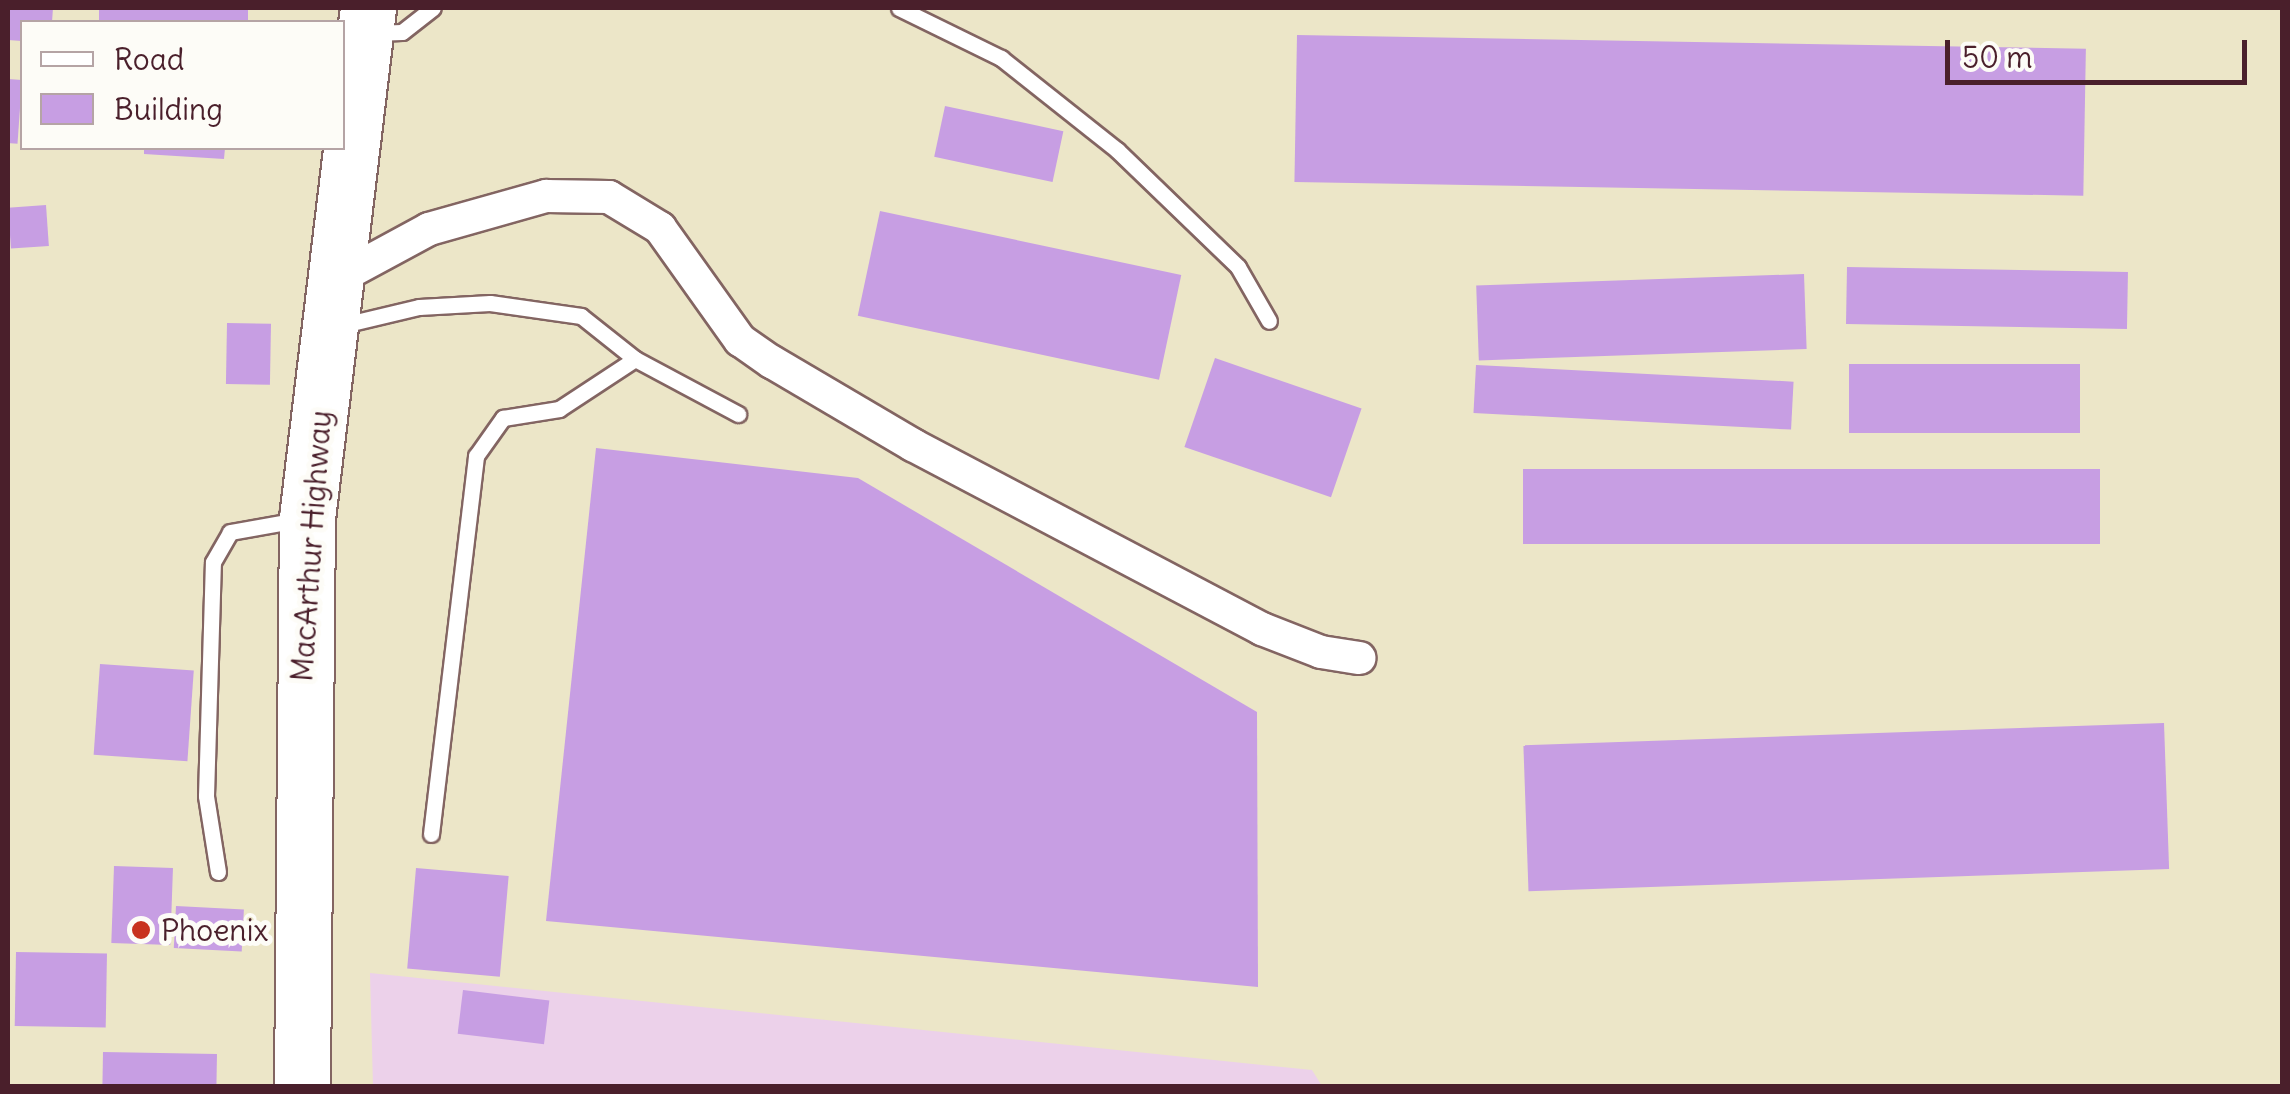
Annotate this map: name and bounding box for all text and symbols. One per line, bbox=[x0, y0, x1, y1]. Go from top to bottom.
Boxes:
legend bbox=[20, 20, 345, 150]
scale bar bbox=[1950, 20, 2252, 82]
text: 50 m bbox=[1962, 38, 2032, 76]
text: Road bbox=[114, 40, 184, 78]
text: Building bbox=[114, 90, 223, 128]
street label: MacArthur Highway bbox=[284, 409, 338, 683]
place label: Phoenix bbox=[161, 912, 268, 948]
marker: Phoenix bbox=[130, 919, 152, 941]

